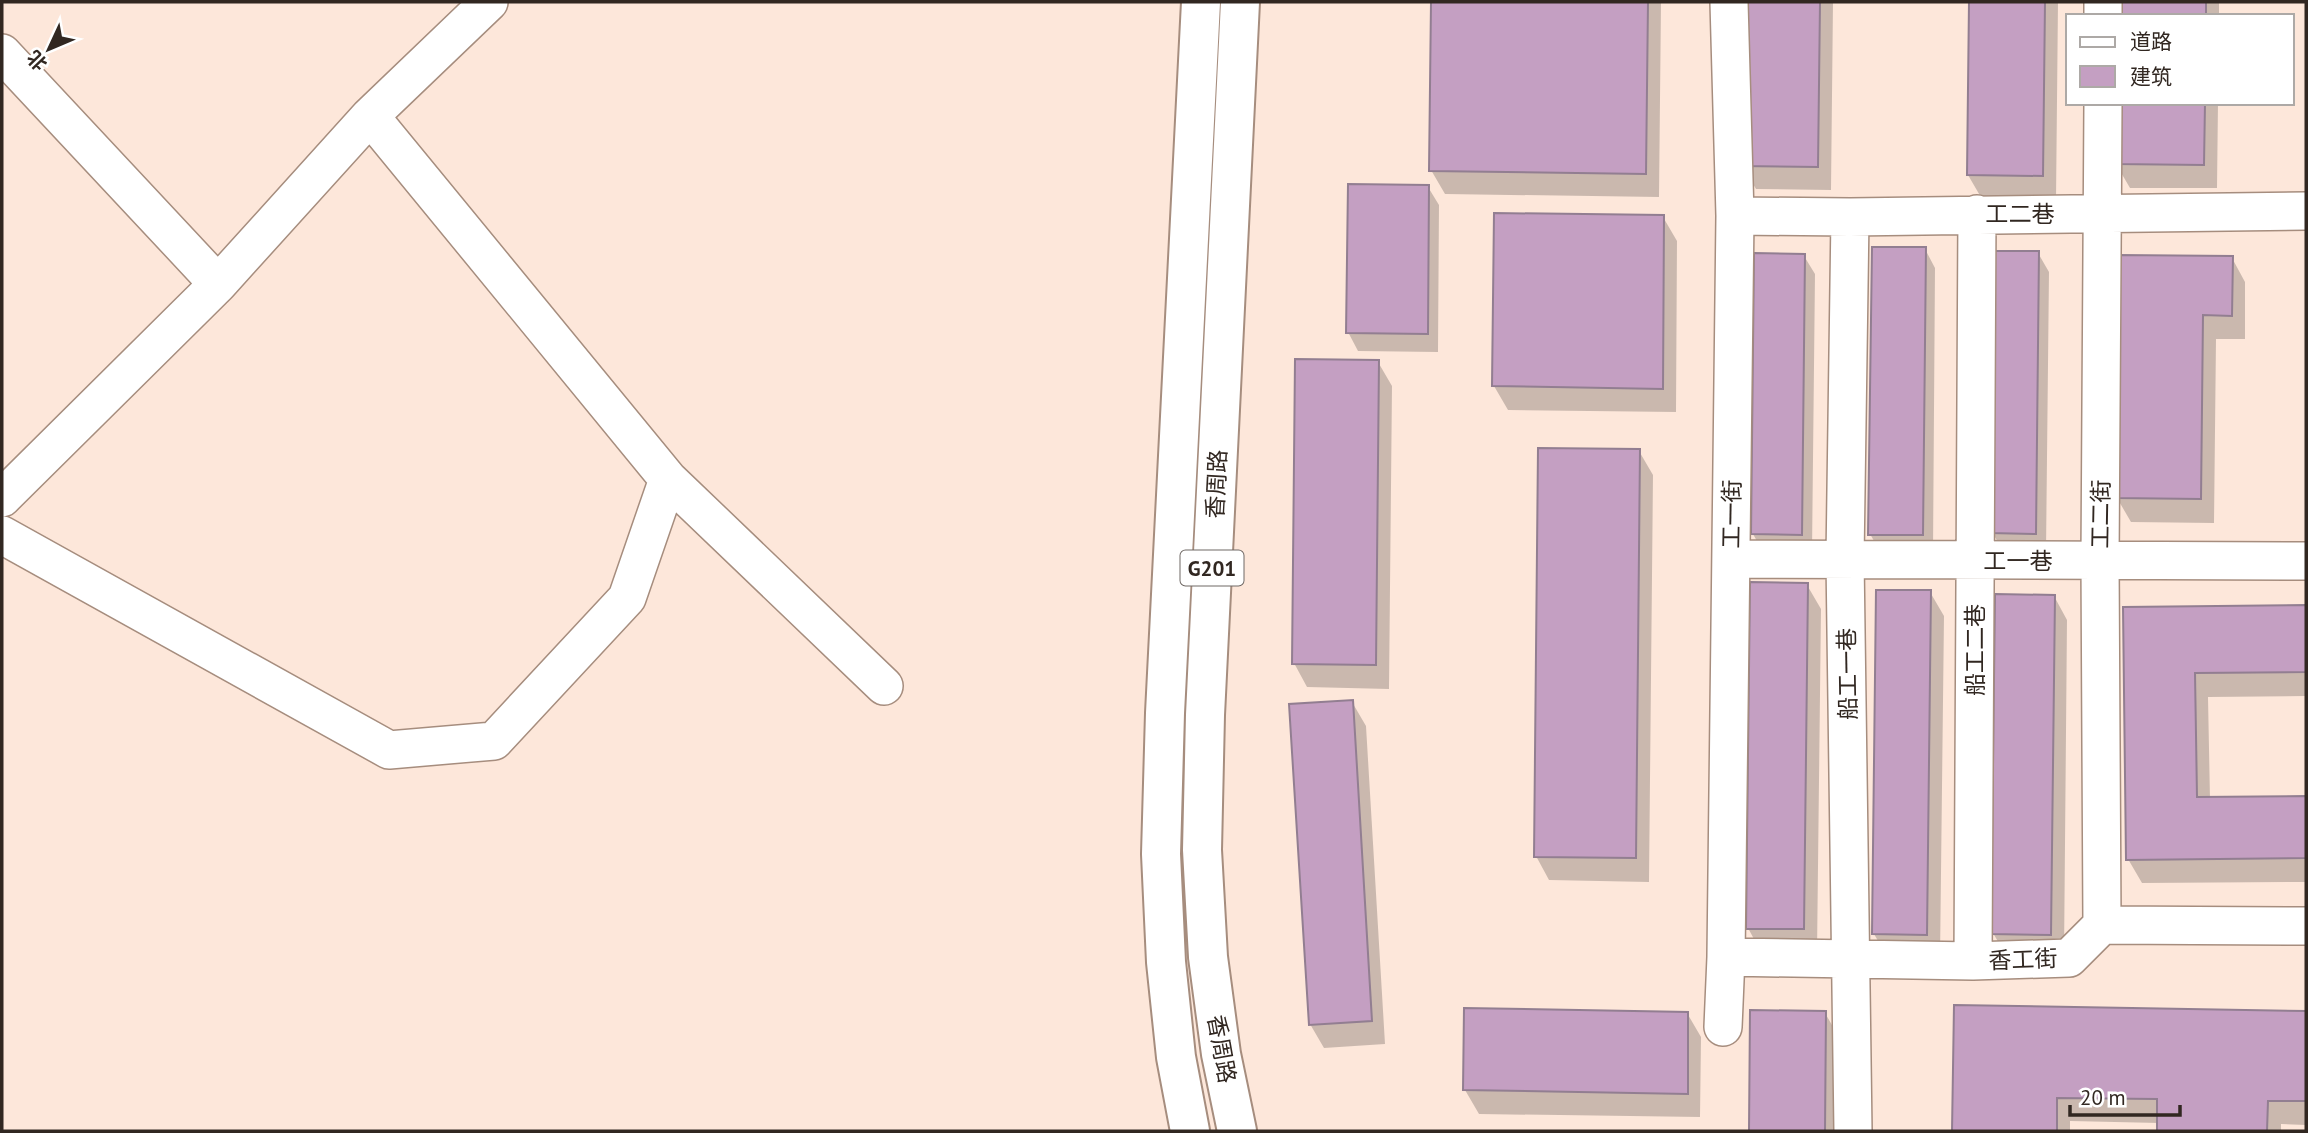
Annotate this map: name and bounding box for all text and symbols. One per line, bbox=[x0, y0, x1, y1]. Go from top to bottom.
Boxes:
north arrow bbox=[14, 14, 84, 84]
legend bbox=[2066, 14, 2294, 105]
text: 道路 bbox=[2130, 28, 2172, 55]
text: 北 bbox=[22, 46, 52, 76]
text: 建筑 bbox=[2130, 63, 2172, 90]
street label: 工二巷 bbox=[1986, 199, 2055, 228]
street label: 香周路 bbox=[1200, 449, 1232, 519]
street label: 工一街 bbox=[1716, 479, 1746, 549]
street label: 工二街 bbox=[2085, 479, 2115, 549]
street label: 工一巷 bbox=[1984, 546, 2053, 575]
road number: G201 bbox=[1180, 550, 1244, 586]
street label: 船工二巷 bbox=[1960, 604, 1989, 696]
street label: 船工一巷 bbox=[1832, 628, 1862, 720]
street label: 香工街 bbox=[1988, 943, 2058, 975]
street label: 香周路 bbox=[1202, 1013, 1242, 1085]
scale bar bbox=[2070, 1074, 2180, 1118]
text: 20 m bbox=[2080, 1084, 2126, 1111]

